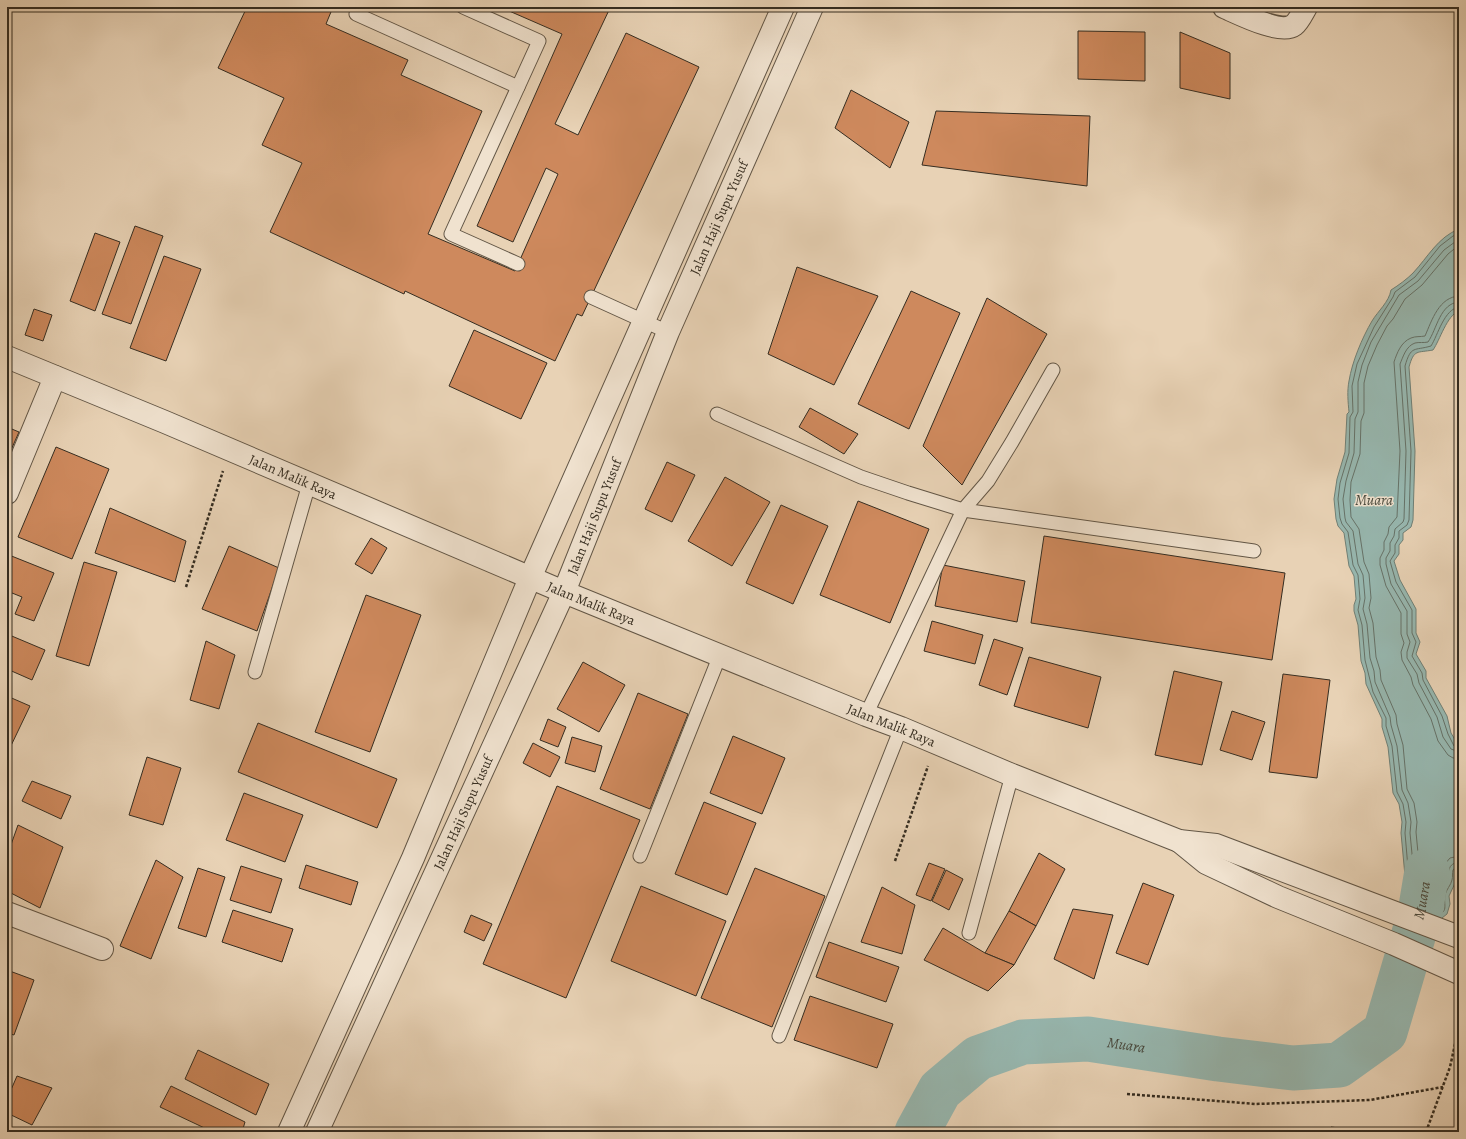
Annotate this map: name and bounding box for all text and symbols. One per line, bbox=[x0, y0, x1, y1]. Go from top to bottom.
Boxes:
street label: Jalan Haji Supu Yusuf bbox=[685, 155, 753, 278]
street label: Jalan Malik Raya bbox=[246, 449, 340, 504]
street label: Jalan Haji Supu Yusuf bbox=[562, 454, 627, 577]
water label: Muara bbox=[1355, 490, 1393, 510]
street label: Jalan Malik Raya bbox=[544, 576, 639, 630]
street label: Jalan Malik Raya bbox=[844, 699, 939, 751]
street label: Jalan Haji Supu Yusuf bbox=[429, 751, 498, 873]
water label: Muara bbox=[1409, 880, 1435, 922]
water label: Muara bbox=[1106, 1032, 1147, 1058]

